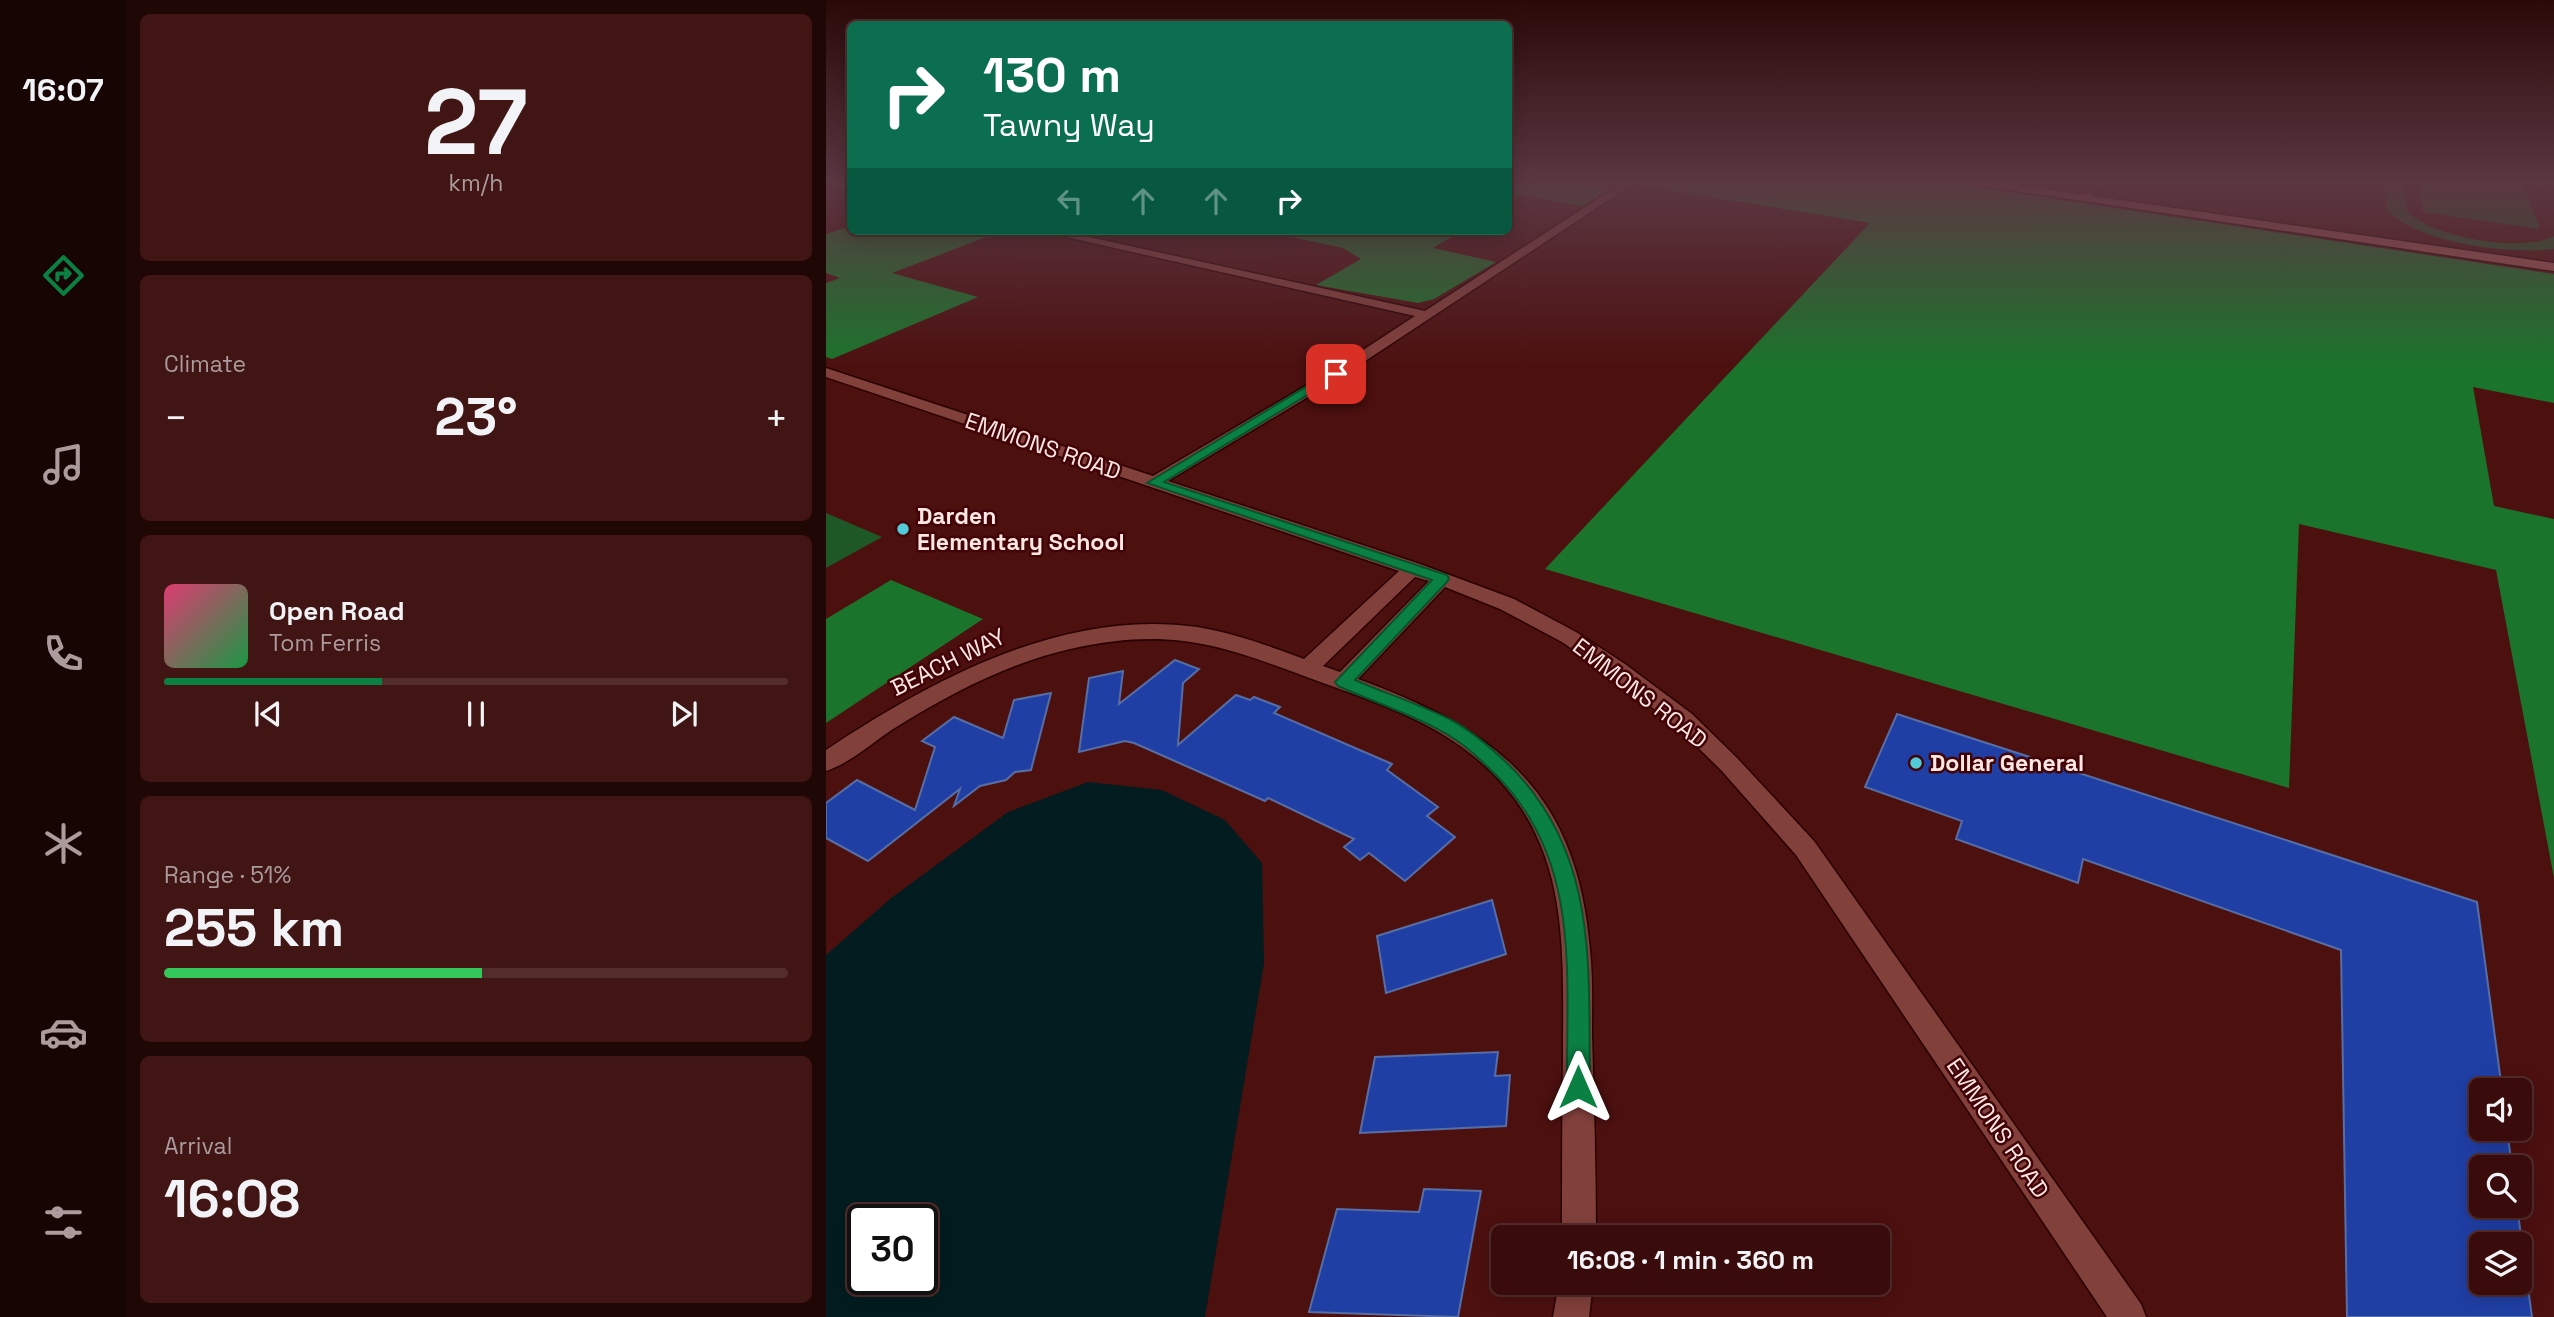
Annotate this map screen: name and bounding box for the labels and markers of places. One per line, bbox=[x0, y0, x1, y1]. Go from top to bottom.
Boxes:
pin bbox=[1306, 344, 1366, 404]
place label: Darden Elementary School bbox=[917, 501, 1125, 557]
marker: Darden Elementary School bbox=[895, 521, 911, 537]
place label: Dollar General bbox=[1930, 748, 2084, 778]
marker: Dollar General bbox=[1908, 755, 1924, 771]

